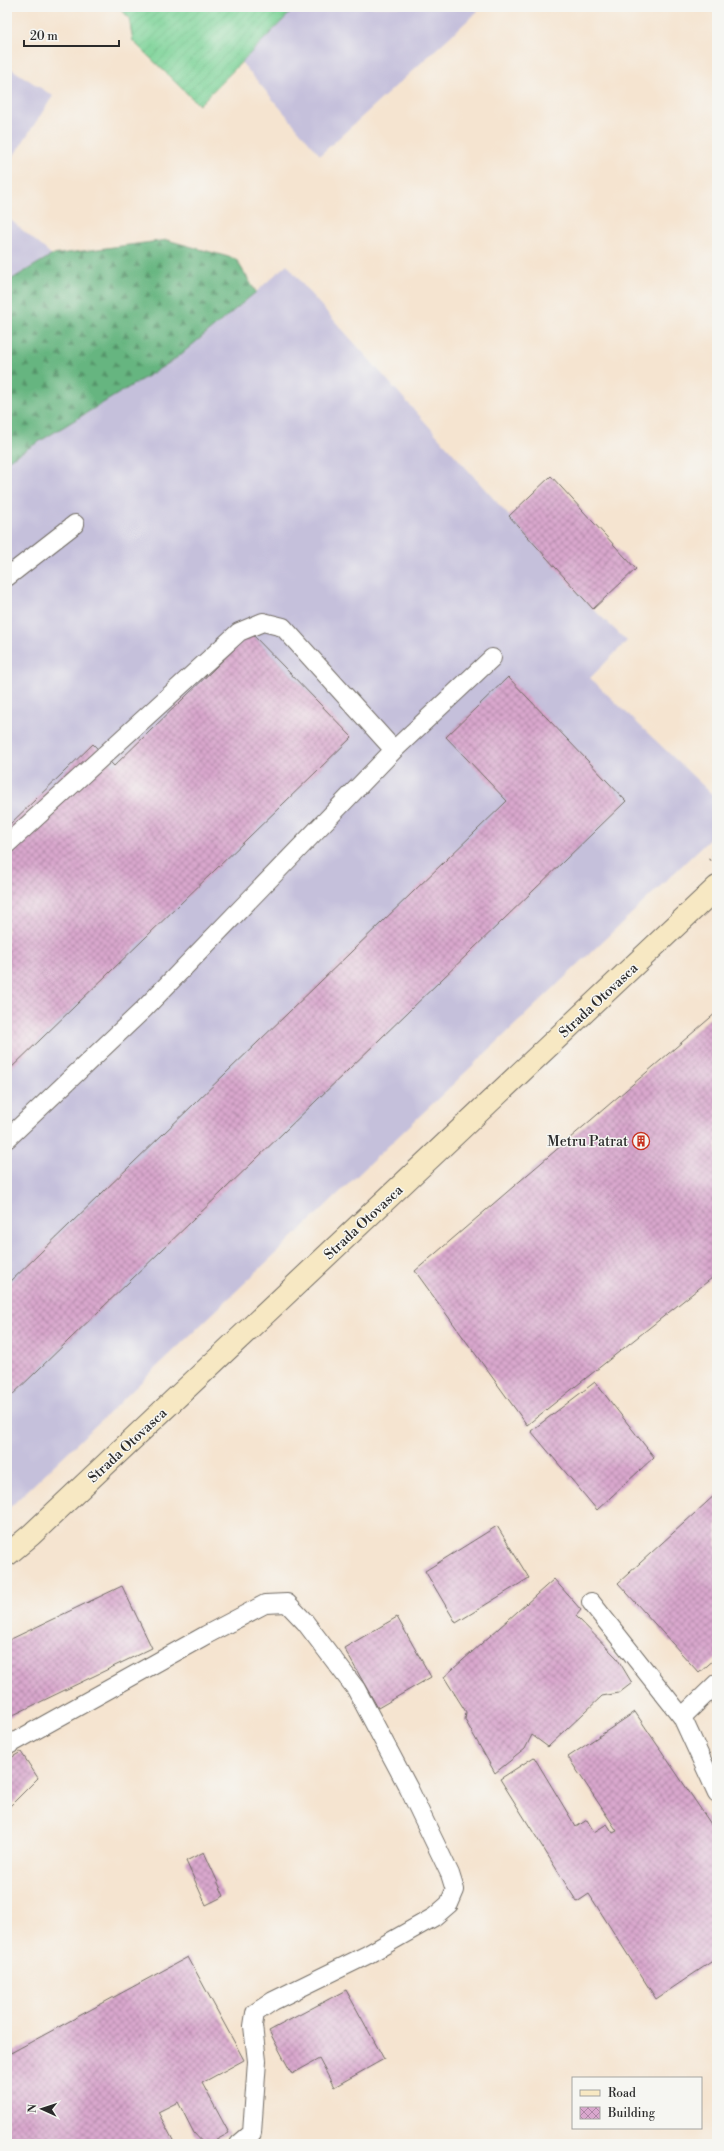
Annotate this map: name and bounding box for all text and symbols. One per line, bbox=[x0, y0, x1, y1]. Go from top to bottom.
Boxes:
scale bar bbox=[24, 22, 119, 48]
text: 20 m bbox=[30, 29, 58, 44]
street label: Strada Otovasca bbox=[555, 959, 643, 1042]
building icon: Metru Patrat bbox=[631, 1131, 651, 1151]
place label: Metru Patrat bbox=[547, 1133, 628, 1151]
street label: Strada Otovasca bbox=[320, 1181, 408, 1264]
street label: Strada Otovasca bbox=[84, 1404, 172, 1487]
legend bbox=[572, 2077, 702, 2129]
text: Road bbox=[608, 2086, 636, 2101]
north arrow bbox=[22, 2089, 62, 2129]
text: N bbox=[26, 2104, 40, 2113]
text: Building bbox=[607, 2106, 656, 2121]

